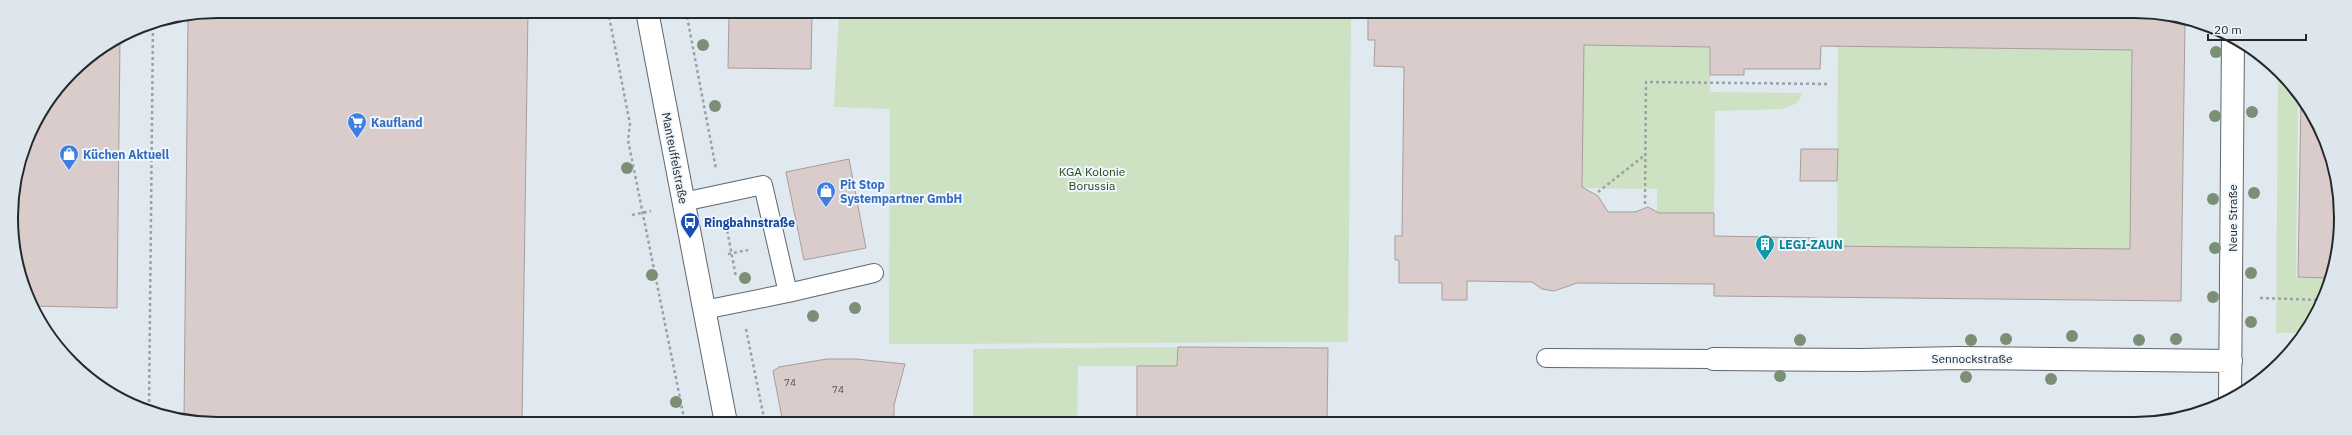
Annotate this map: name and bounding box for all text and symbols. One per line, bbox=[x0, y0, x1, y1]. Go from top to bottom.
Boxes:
scale bar bbox=[2208, 16, 2306, 42]
text: 20 m bbox=[2214, 22, 2242, 37]
supermarket icon: Kaufland bbox=[346, 111, 368, 139]
street label: Manteuffelstraße bbox=[659, 111, 691, 206]
place label: Kaufland bbox=[371, 115, 422, 130]
shop icon: Küchen Aktuell bbox=[58, 143, 80, 171]
place label: Küchen Aktuell bbox=[83, 147, 169, 162]
park label: KGA Kolonie Borussia bbox=[1059, 164, 1126, 193]
place label: Pit Stop Systempartner GmbH bbox=[840, 177, 962, 206]
shop icon: Pit Stop Systempartner GmbH bbox=[815, 180, 837, 208]
street label: Neue Straße bbox=[2225, 184, 2240, 252]
bus stop icon: Ringbahnstraße bbox=[679, 211, 701, 239]
place label: Ringbahnstraße bbox=[704, 215, 795, 230]
building icon: LEGI-ZAUN bbox=[1754, 233, 1776, 261]
place label: LEGI-ZAUN bbox=[1779, 237, 1843, 252]
street label: Sennockstraße bbox=[1931, 351, 2013, 366]
house number: 74 bbox=[784, 376, 796, 389]
house number: 74 bbox=[832, 383, 844, 396]

